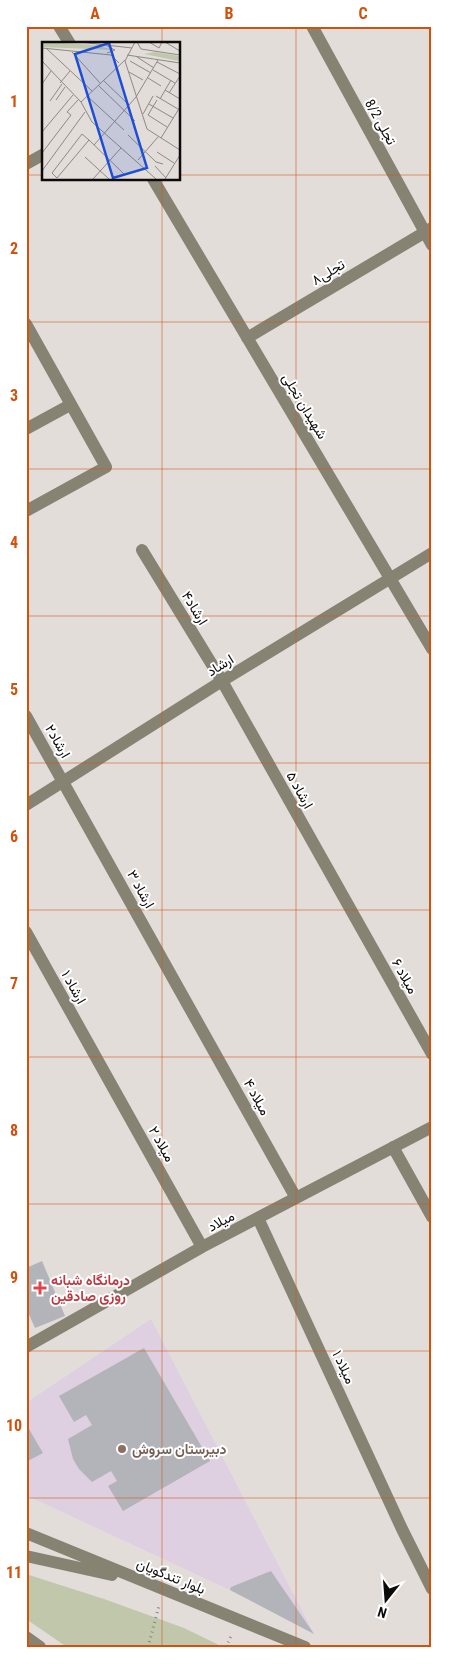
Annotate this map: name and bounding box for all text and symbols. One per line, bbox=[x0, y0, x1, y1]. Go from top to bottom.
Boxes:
text: A bbox=[90, 4, 100, 23]
text: B bbox=[225, 4, 234, 23]
text: C bbox=[358, 4, 368, 23]
inset map bbox=[42, 42, 180, 180]
text: 1 bbox=[10, 92, 18, 111]
street label: 8/2 تجلی bbox=[361, 96, 400, 148]
text: 2 bbox=[10, 239, 18, 258]
street label: تجلی۸ bbox=[309, 256, 348, 289]
street label: شهیدان تجلی bbox=[278, 370, 331, 442]
text: 3 bbox=[10, 386, 18, 405]
text: 4 bbox=[10, 533, 18, 552]
street label: ۴ارشاد bbox=[178, 588, 211, 628]
street label: ارشاد bbox=[204, 651, 237, 680]
text: 5 bbox=[10, 680, 18, 699]
street label: ۲ارشاد bbox=[41, 722, 74, 761]
street label: ۵ ارشاد bbox=[282, 769, 317, 812]
text: 6 bbox=[10, 827, 18, 846]
street label: ۳ ارشاد bbox=[123, 867, 158, 911]
street label: ۶ میلاد bbox=[389, 956, 421, 996]
street label: ۱ ارشاد bbox=[57, 968, 90, 1007]
text: 7 bbox=[10, 974, 18, 993]
street label: ۴ میلاد bbox=[241, 1076, 273, 1118]
text: 8 bbox=[10, 1121, 18, 1140]
street label: ۲ میلاد bbox=[146, 1123, 178, 1165]
street label: میلاد bbox=[205, 1207, 237, 1235]
text: 9 bbox=[10, 1268, 18, 1287]
place label: درمانگاه شبانه روزی صادقین bbox=[51, 1272, 130, 1305]
marker: درمانگاه شبانه روزی صادقین bbox=[33, 1281, 47, 1295]
street label: ۱ میلاد bbox=[329, 1348, 359, 1386]
text: 10 bbox=[6, 1416, 22, 1435]
place label: دبیرستان سروش bbox=[132, 1441, 226, 1458]
marker: دبیرستان سروش bbox=[116, 1443, 128, 1455]
street label: بلوار تندگویان bbox=[134, 1555, 208, 1598]
text: 11 bbox=[6, 1563, 22, 1582]
north arrow bbox=[360, 1576, 410, 1626]
text: N bbox=[376, 1604, 389, 1621]

